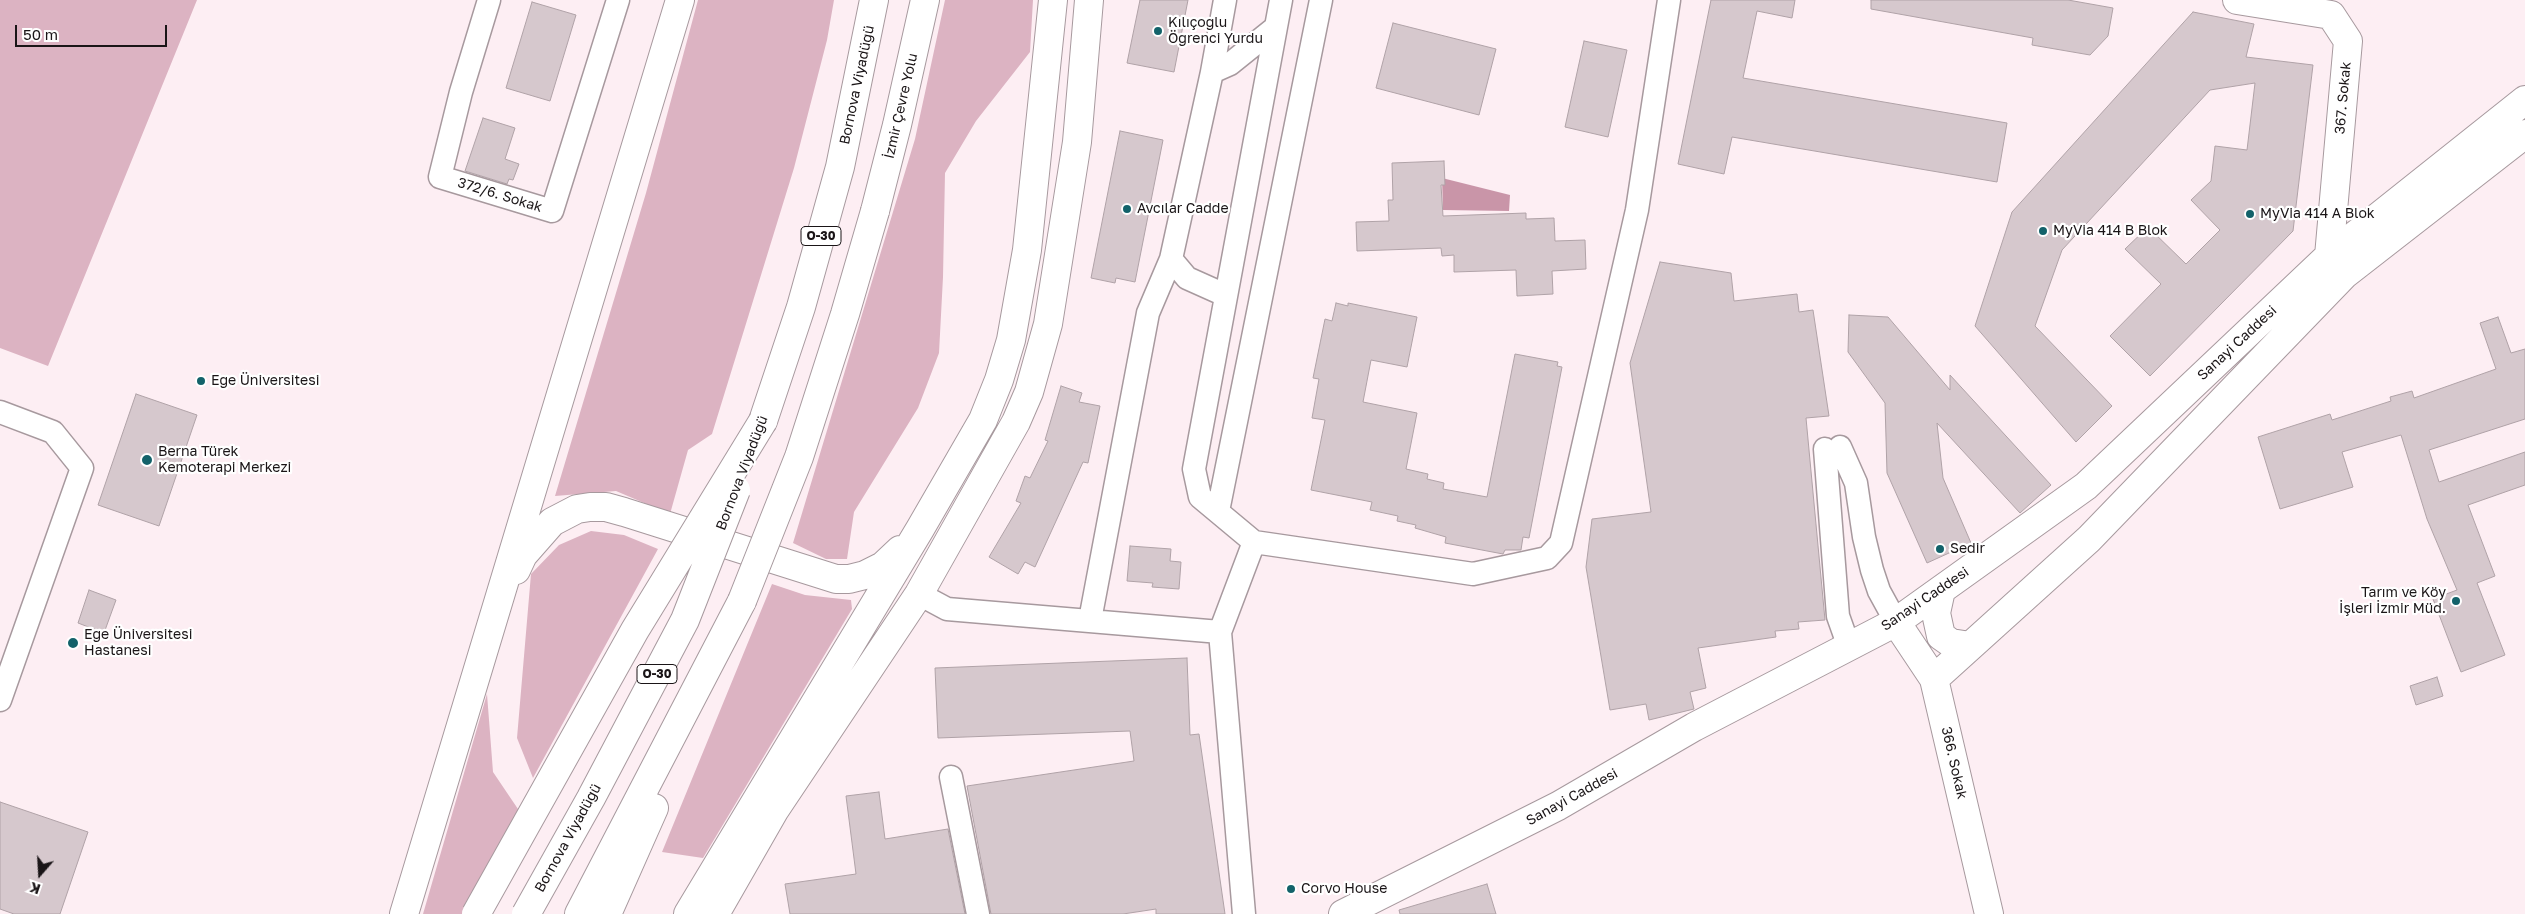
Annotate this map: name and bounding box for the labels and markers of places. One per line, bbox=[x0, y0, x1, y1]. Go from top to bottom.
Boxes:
place label: Kılıçoğlu Öğrenci Yurdu bbox=[1168, 15, 1263, 48]
marker: Kılıçoğlu Öğrenci Yurdu bbox=[1152, 25, 1164, 37]
place label: Avcılar Cadde bbox=[1137, 201, 1229, 217]
marker: Avcılar Cadde bbox=[1121, 203, 1133, 215]
place label: MyVia 414 A Blok bbox=[2260, 206, 2375, 222]
marker: MyVia 414 A Blok bbox=[2244, 208, 2256, 220]
place label: MyVia 414 B Blok bbox=[2053, 223, 2168, 239]
marker: MyVia 414 B Blok bbox=[2037, 225, 2049, 237]
place label: Ege Üniversitesi bbox=[211, 373, 319, 389]
marker: Ege Üniversitesi bbox=[195, 375, 207, 387]
place label: Berna Türek Kemoterapi Merkezi bbox=[158, 444, 291, 477]
marker: Berna Türek Kemoterapi Merkezi bbox=[140, 453, 154, 467]
place label: Sedir bbox=[1950, 541, 1985, 557]
marker: Sedir bbox=[1934, 543, 1946, 555]
place label: Tarım ve Köy İşleri İzmir Müd. bbox=[2339, 585, 2446, 618]
marker: Tarım ve Köy İşleri İzmir Müd. bbox=[2450, 595, 2462, 607]
place label: Ege Üniversitesi Hastanesi bbox=[84, 627, 192, 660]
marker: Ege Üniversitesi Hastanesi bbox=[66, 636, 80, 650]
place label: Corvo House bbox=[1301, 881, 1387, 897]
marker: Corvo House bbox=[1285, 883, 1297, 895]

